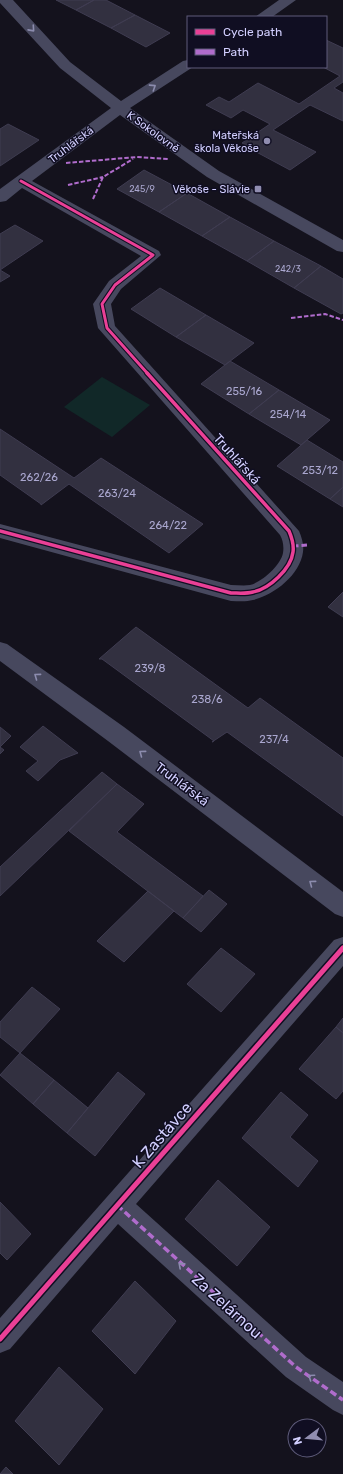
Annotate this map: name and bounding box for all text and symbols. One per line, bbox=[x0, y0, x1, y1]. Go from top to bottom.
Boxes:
legend bbox=[187, 16, 327, 68]
one-way arrow bbox=[27, 24, 34, 32]
text: Cycle path bbox=[223, 25, 282, 39]
text: Path bbox=[223, 45, 249, 59]
one-way arrow bbox=[149, 84, 156, 92]
street label: K Sokolovně bbox=[124, 109, 182, 155]
street label: Truhlářská bbox=[46, 124, 96, 166]
place label: Mateřská škola Věkoše bbox=[194, 129, 259, 155]
marker: Mateřská škola Věkoše bbox=[262, 136, 272, 146]
place label: Věkoše - Slávie bbox=[173, 183, 250, 196]
house number: 245/9 bbox=[129, 184, 155, 194]
marker: Věkoše - Slávie bbox=[253, 184, 263, 194]
house number: 242/3 bbox=[275, 264, 301, 274]
house number: 255/16 bbox=[226, 385, 262, 398]
house number: 254/14 bbox=[270, 408, 306, 421]
street label: Truhlářská bbox=[210, 431, 264, 487]
house number: 253/12 bbox=[302, 464, 338, 477]
house number: 262/26 bbox=[20, 471, 58, 484]
house number: 263/24 bbox=[98, 487, 136, 500]
house number: 264/22 bbox=[149, 519, 187, 532]
house number: 239/8 bbox=[134, 662, 166, 675]
one-way arrow bbox=[34, 673, 41, 681]
house number: 238/6 bbox=[191, 693, 223, 706]
house number: 237/4 bbox=[259, 733, 289, 746]
one-way arrow bbox=[139, 751, 146, 758]
street label: Truhlářská bbox=[152, 759, 212, 809]
one-way arrow bbox=[309, 880, 316, 888]
street label: K Zastávce bbox=[128, 1098, 196, 1172]
one-way arrow bbox=[179, 1262, 186, 1269]
street label: Za Zelárnou bbox=[188, 1270, 266, 1342]
one-way arrow bbox=[308, 1374, 315, 1382]
north arrow bbox=[287, 1418, 327, 1458]
text: N bbox=[291, 1435, 305, 1446]

